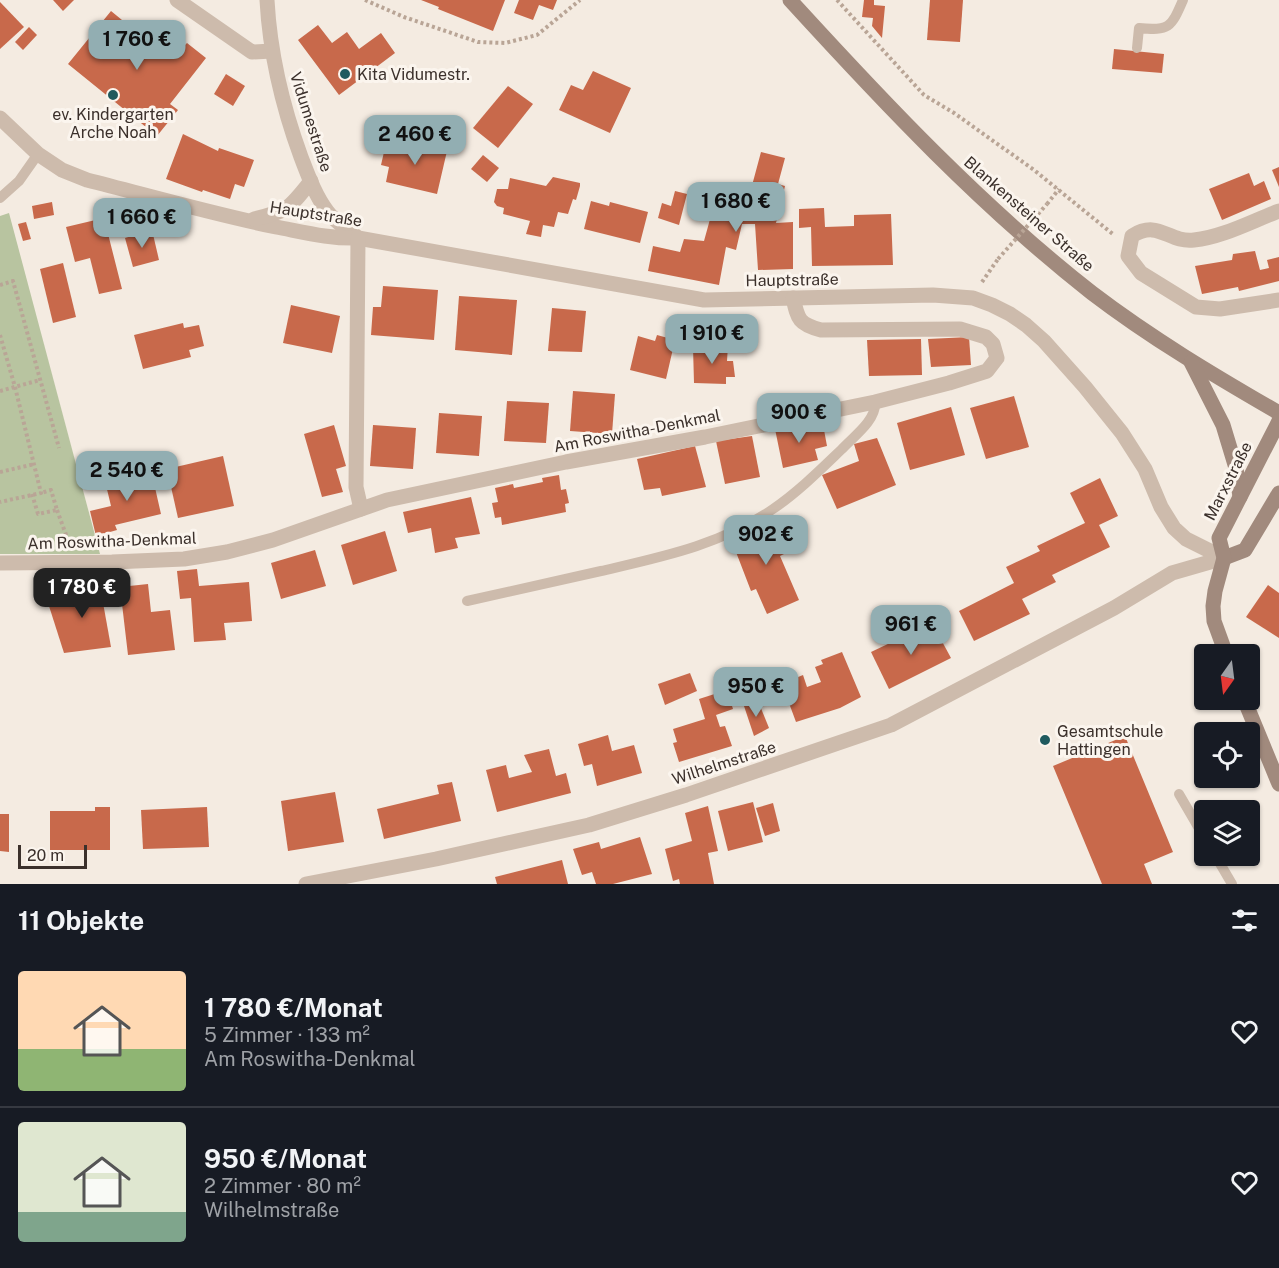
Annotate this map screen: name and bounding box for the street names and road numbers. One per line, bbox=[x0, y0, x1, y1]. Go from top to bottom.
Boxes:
street label: Vidumestraße bbox=[286, 70, 336, 174]
street label: Blankensteiner Straße bbox=[960, 152, 1098, 276]
street label: Hauptstraße bbox=[268, 197, 364, 231]
street label: Hauptstraße bbox=[745, 270, 839, 290]
street label: Am Roswitha-Denkmal bbox=[552, 405, 722, 456]
street label: Marxstraße bbox=[1200, 439, 1256, 523]
street label: Am Roswitha-Denkmal bbox=[27, 529, 197, 553]
street label: Wilhelmstraße bbox=[670, 737, 778, 789]

